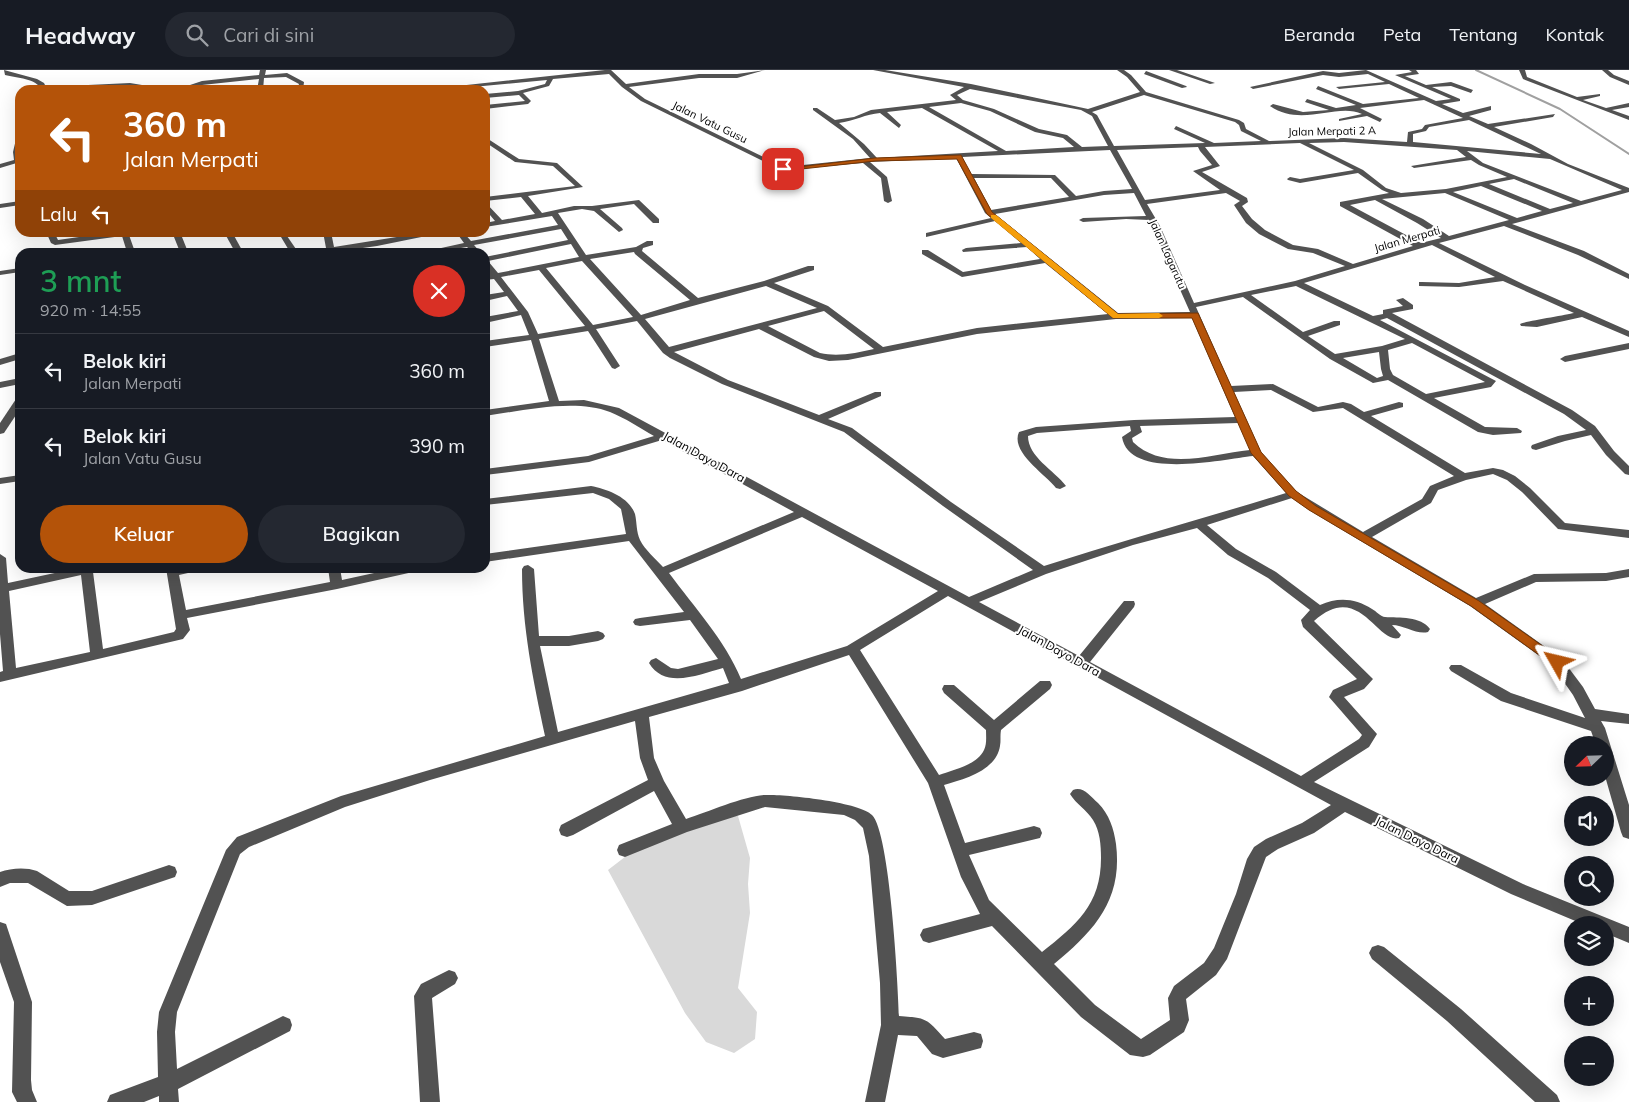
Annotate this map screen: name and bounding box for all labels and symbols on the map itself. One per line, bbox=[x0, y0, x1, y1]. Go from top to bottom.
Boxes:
street label: Jalan Vatu Gusu bbox=[670, 98, 750, 146]
street label: Jalan Merpati 2 A bbox=[1288, 123, 1376, 139]
pin bbox=[762, 148, 804, 190]
street label: Jalan Lagarutu bbox=[1146, 217, 1190, 291]
street label: Jalan Merpati bbox=[1372, 223, 1442, 255]
street label: Jalan Dayo Dara bbox=[661, 428, 748, 485]
street label: Jalan Dayo Dara bbox=[1016, 622, 1103, 679]
position arrow bbox=[1530, 635, 1582, 687]
north arrow bbox=[1564, 736, 1614, 786]
street label: Jalan Dayo Dara bbox=[1373, 813, 1462, 866]

